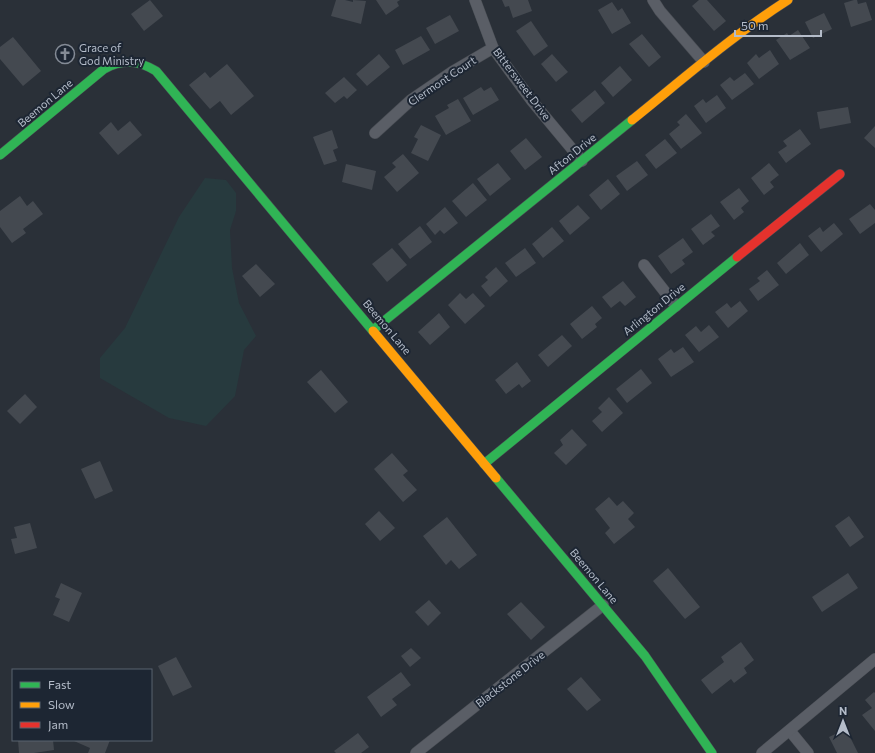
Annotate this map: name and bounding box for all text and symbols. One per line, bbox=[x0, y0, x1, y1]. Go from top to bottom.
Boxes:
scale bar bbox=[735, 12, 821, 38]
text: 50 m bbox=[741, 18, 769, 32]
place label: Grace of God Ministry bbox=[79, 41, 144, 67]
church icon: Grace of God Ministry bbox=[54, 43, 76, 65]
street label: Bittersweet Drive bbox=[491, 45, 554, 123]
street label: Clermont Court bbox=[405, 53, 478, 108]
street label: Beemon Lane bbox=[15, 76, 75, 129]
street label: Afton Drive bbox=[545, 130, 598, 177]
street label: Arlington Drive bbox=[620, 280, 687, 338]
street label: Beemon Lane bbox=[361, 297, 414, 357]
street label: Beemon Lane bbox=[568, 546, 621, 606]
street label: Blackstone Drive bbox=[473, 648, 547, 710]
legend bbox=[12, 669, 152, 741]
text: Fast bbox=[48, 677, 71, 691]
text: Slow bbox=[48, 697, 75, 711]
north arrow bbox=[823, 701, 863, 741]
text: N bbox=[839, 704, 847, 717]
text: Jam bbox=[48, 717, 68, 732]

